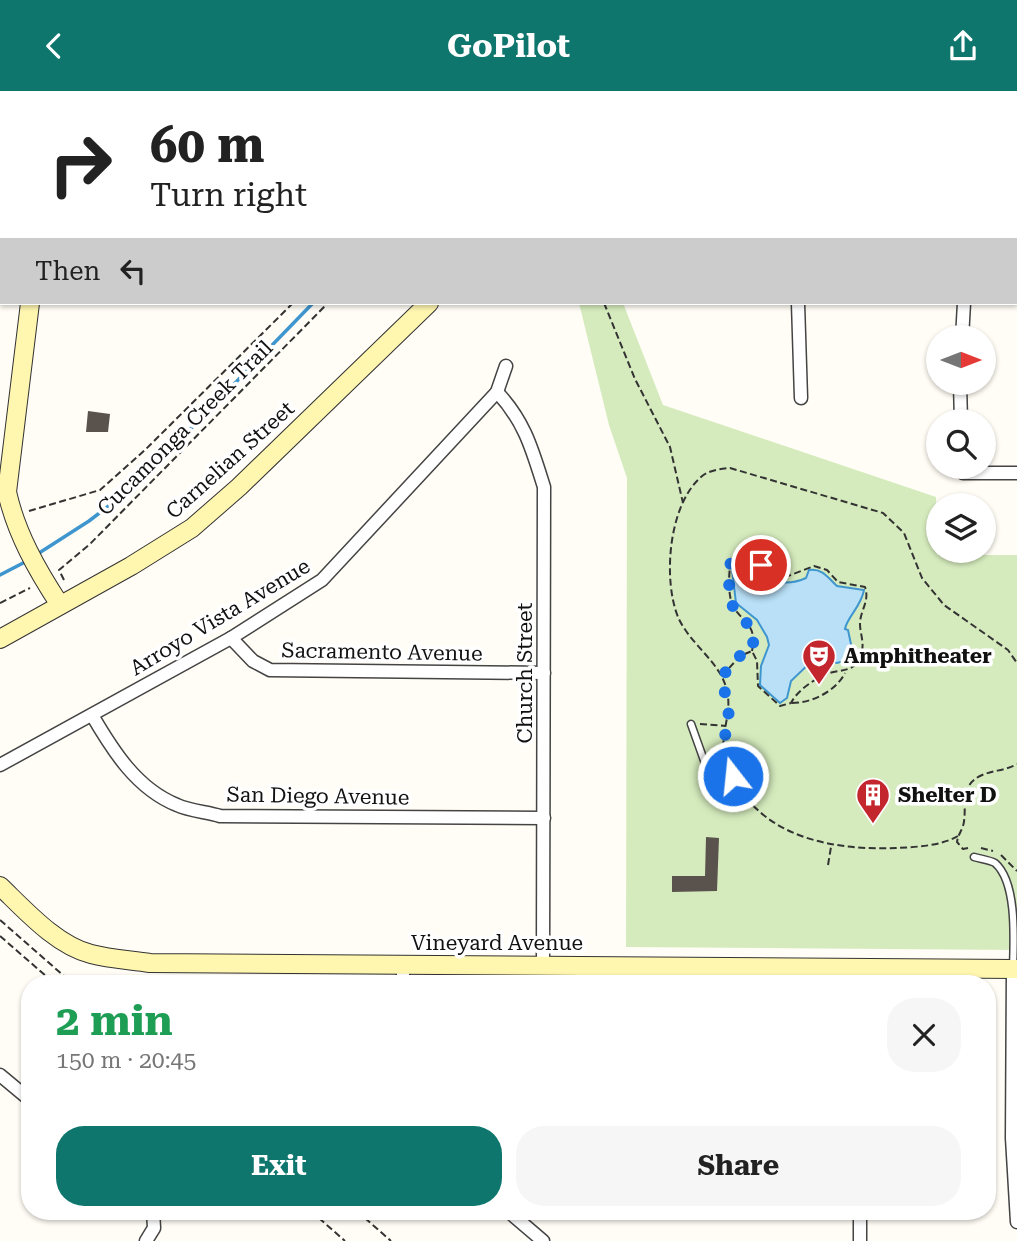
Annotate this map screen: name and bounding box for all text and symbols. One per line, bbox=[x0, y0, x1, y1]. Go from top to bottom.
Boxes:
icon: back bbox=[35, 27, 73, 65]
text: GoPilot bbox=[447, 27, 570, 65]
icon: share bbox=[944, 27, 982, 65]
text: 60 m bbox=[150, 117, 265, 174]
icon: right bbox=[35, 119, 126, 210]
text: Turn right bbox=[150, 176, 307, 214]
icon: left bbox=[114, 252, 152, 290]
text: Then bbox=[35, 256, 100, 286]
north arrow bbox=[926, 325, 996, 395]
map controls bbox=[926, 325, 996, 563]
street label: Cucamonga Creek Trail bbox=[93, 335, 278, 520]
street label: Carnelian Street bbox=[161, 396, 299, 524]
button: search bbox=[926, 409, 996, 479]
button: layers bbox=[926, 493, 996, 563]
pin bbox=[731, 535, 791, 595]
icon: arrive bbox=[742, 546, 780, 584]
street label: Arroyo Vista Avenue bbox=[126, 554, 314, 680]
street label: Church Street bbox=[513, 602, 537, 743]
theatre icon: Amphitheater bbox=[800, 637, 838, 686]
street label: Sacramento Avenue bbox=[281, 638, 483, 666]
place label: Amphitheater bbox=[844, 644, 992, 668]
position arrow bbox=[696, 739, 770, 813]
building icon: Shelter D bbox=[854, 776, 892, 825]
street label: San Diego Avenue bbox=[226, 782, 410, 810]
place label: Shelter D bbox=[898, 783, 997, 807]
street label: Vineyard Avenue bbox=[411, 931, 583, 955]
text: 2 min bbox=[56, 996, 173, 1045]
button: close bbox=[887, 998, 961, 1072]
text: 150 m · 20:45 bbox=[56, 1047, 196, 1074]
button: Exit bbox=[56, 1126, 502, 1206]
button: Share bbox=[516, 1126, 961, 1206]

